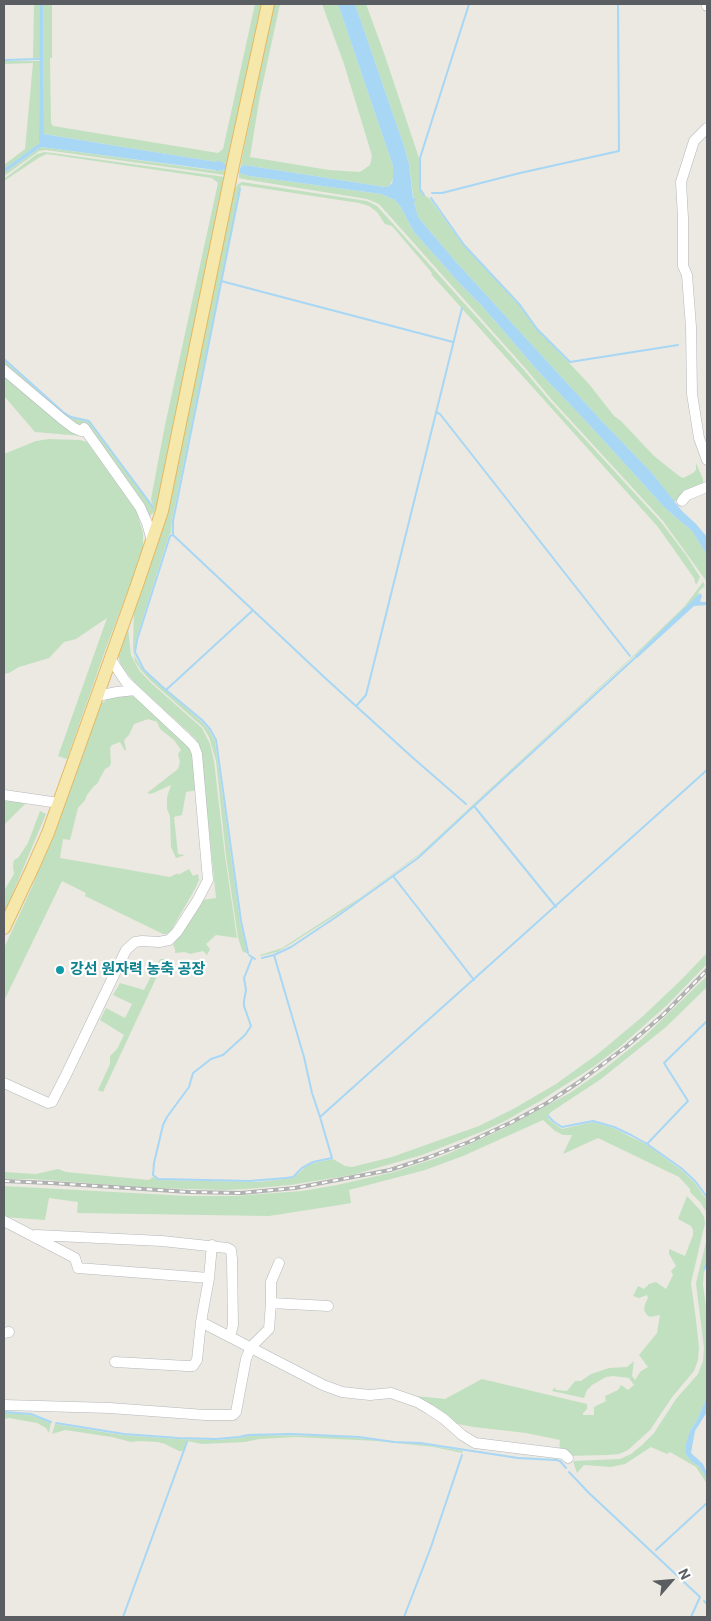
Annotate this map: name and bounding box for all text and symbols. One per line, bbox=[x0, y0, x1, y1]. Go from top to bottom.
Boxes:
place label: 강선 원자력 농축 공장 bbox=[70, 961, 205, 979]
marker: 강선 원자력 농축 공장 bbox=[54, 964, 66, 976]
north arrow bbox=[646, 1556, 696, 1606]
text: N bbox=[675, 1566, 694, 1582]

